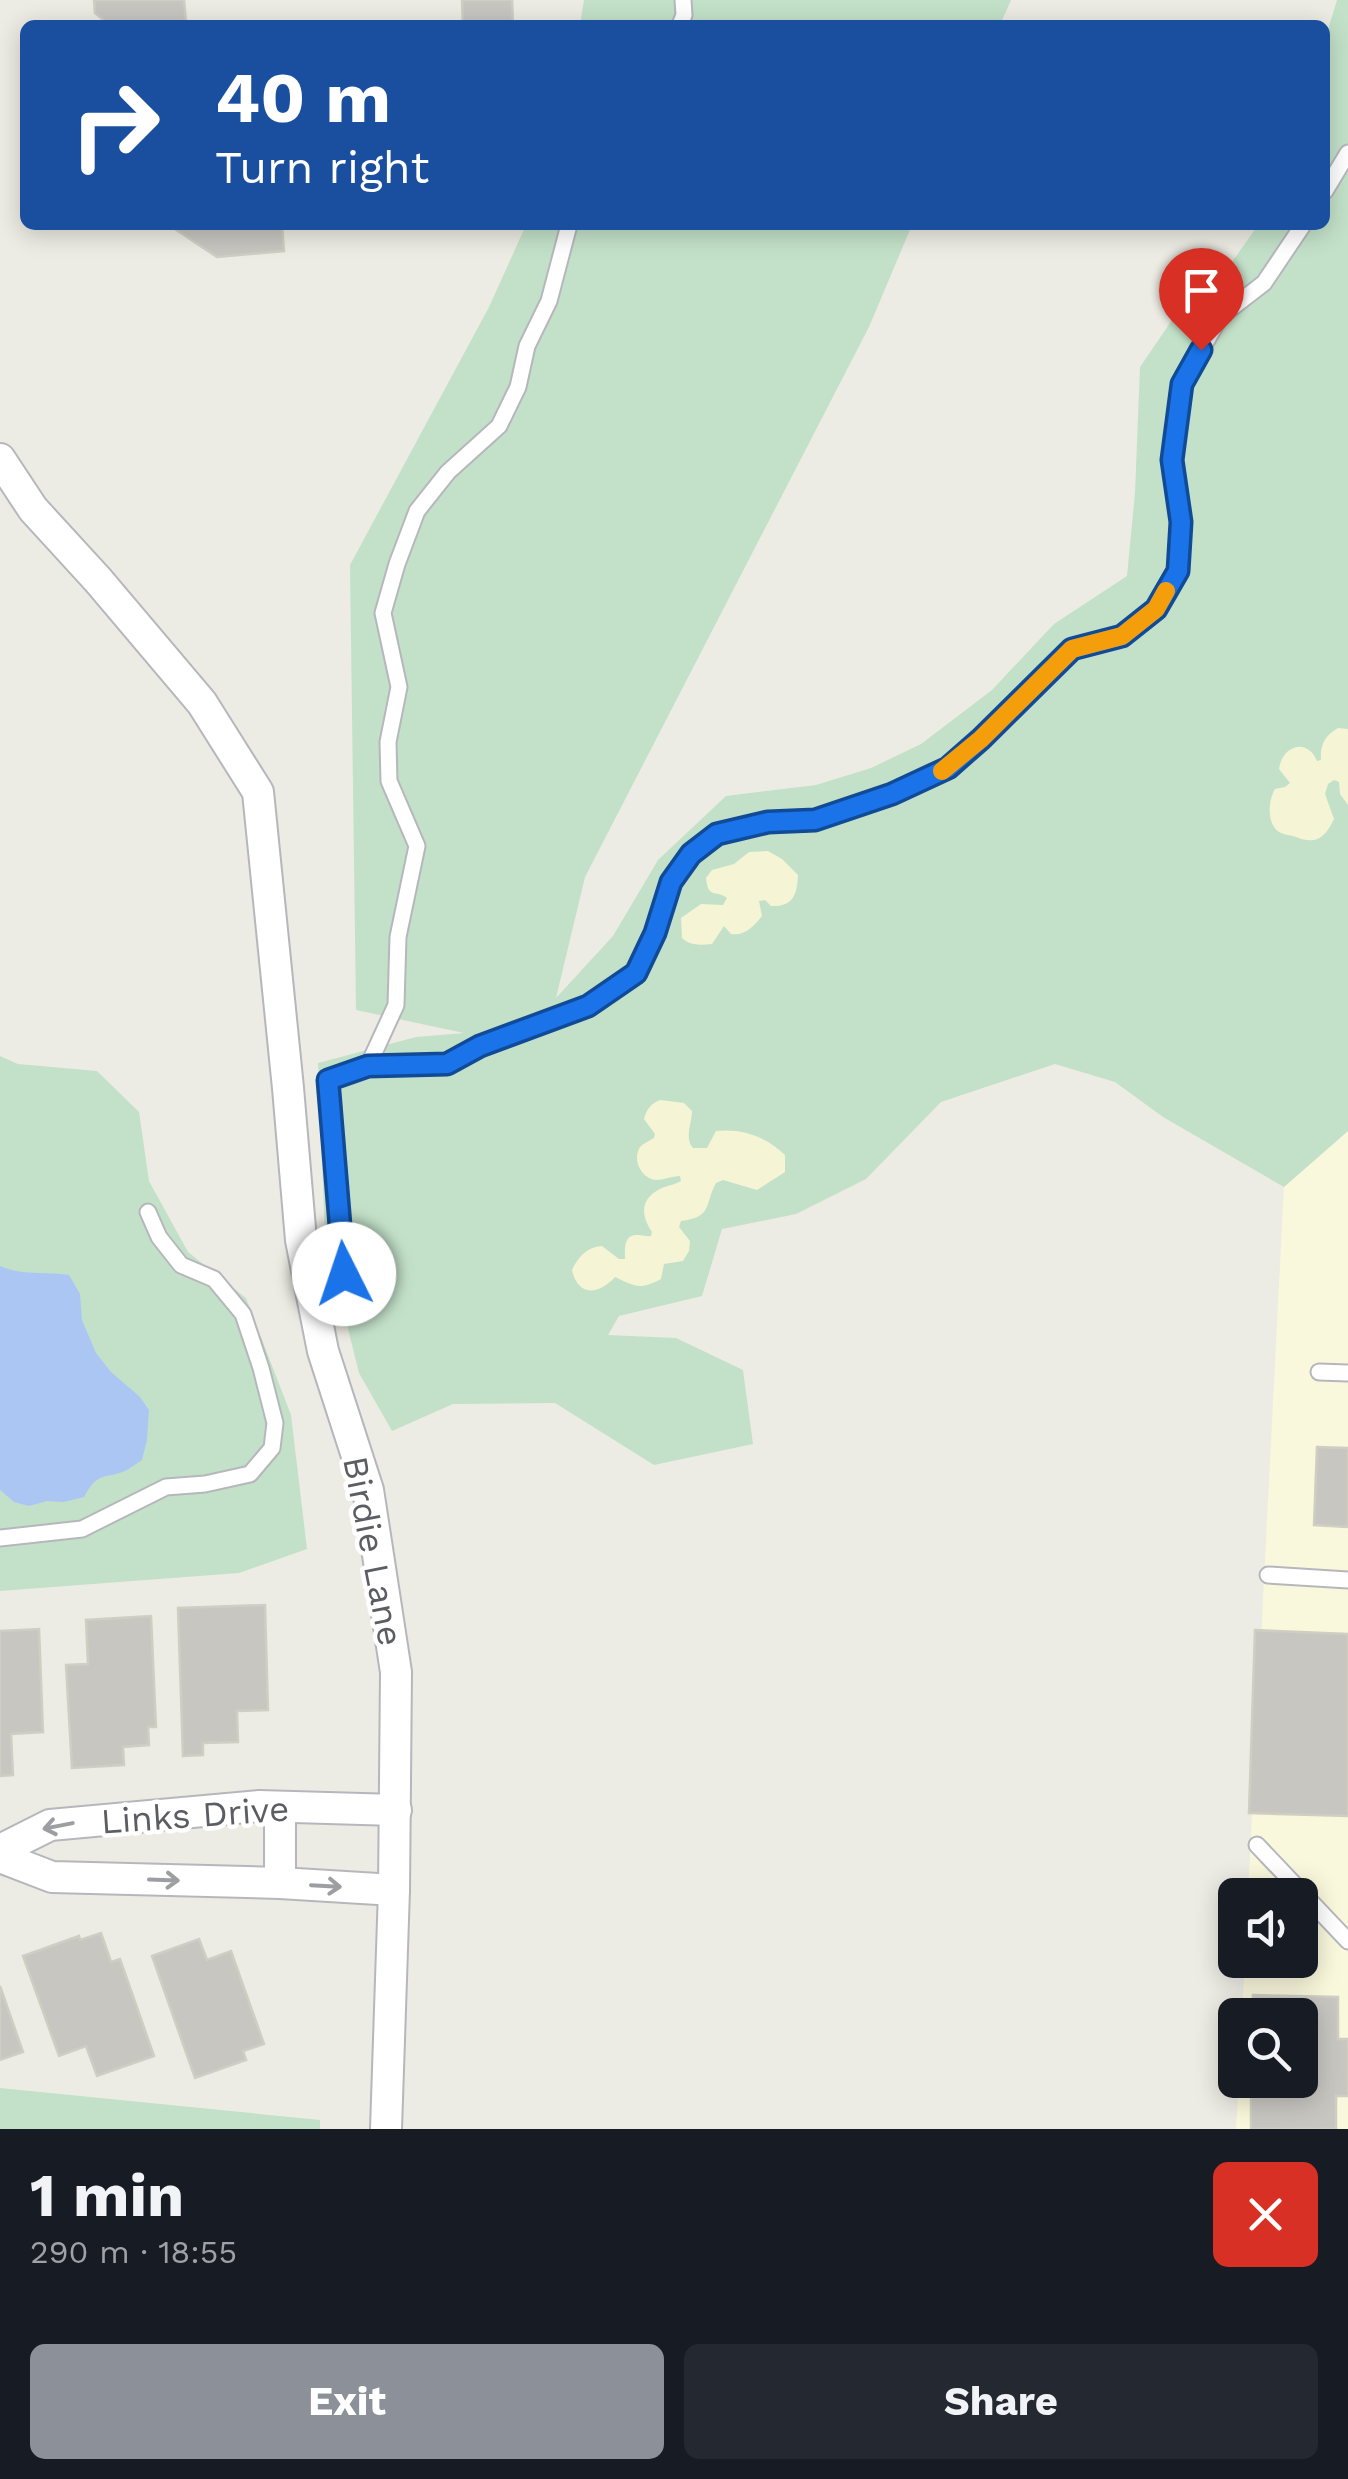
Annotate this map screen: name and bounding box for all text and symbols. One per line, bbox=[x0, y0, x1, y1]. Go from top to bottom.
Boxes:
text: 40 m bbox=[215, 57, 391, 139]
icon: right bbox=[50, 60, 180, 190]
text: Turn right bbox=[215, 141, 429, 194]
pin bbox=[1159, 248, 1244, 351]
icon: arrive bbox=[1174, 263, 1229, 318]
position arrow bbox=[292, 1222, 396, 1326]
street label: Birdie Lane bbox=[334, 1453, 412, 1649]
street label: Links Drive bbox=[99, 1787, 291, 1843]
one-way arrow bbox=[42, 1817, 75, 1836]
one-way arrow bbox=[147, 1871, 179, 1890]
one-way arrow bbox=[309, 1877, 341, 1896]
map controls bbox=[1218, 1878, 1318, 2098]
button: sound bbox=[1218, 1878, 1318, 1978]
button: search bbox=[1218, 1998, 1318, 2098]
text: 1 min bbox=[30, 2160, 184, 2231]
button: close bbox=[1213, 2162, 1318, 2267]
text: 290 m · 18:55 bbox=[30, 2233, 237, 2271]
button: Exit bbox=[30, 2344, 664, 2459]
button: Share bbox=[684, 2344, 1318, 2459]

